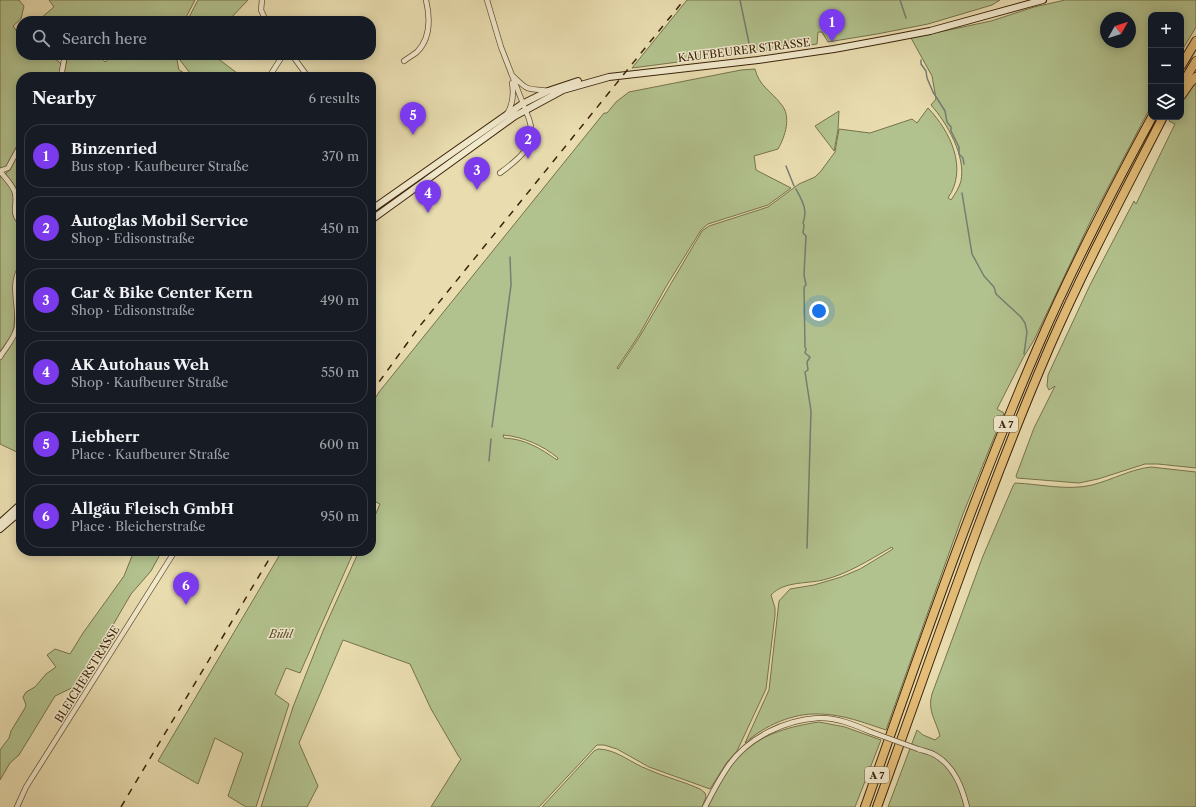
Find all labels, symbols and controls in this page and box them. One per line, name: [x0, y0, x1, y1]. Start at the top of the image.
pin: 1: [819, 9, 845, 42]
north arrow: [1100, 12, 1136, 48]
map controls: [1148, 12, 1184, 120]
button: +: [1148, 12, 1184, 48]
search box: [16, 16, 376, 60]
icon: search: [30, 27, 52, 49]
text: Search here: [62, 29, 147, 48]
street label: KAUFBEURER STRASSE: [677, 35, 812, 65]
button: −: [1148, 48, 1184, 84]
button: layers: [1148, 84, 1184, 120]
text: Nearby: [32, 88, 96, 108]
text: 6 results: [309, 90, 360, 106]
pin: 5: [400, 102, 426, 135]
pin: 2: [515, 126, 541, 159]
text: Binzenried: [71, 139, 157, 158]
text: 1: [43, 148, 49, 164]
text: 370 m: [322, 148, 359, 164]
pin: 3: [464, 157, 490, 190]
text: Bus stop · Kaufbeurer Straße: [71, 158, 249, 174]
pin: 4: [415, 180, 441, 213]
text: Autoglas Mobil Service: [71, 211, 248, 230]
text: 2: [42, 220, 50, 236]
text: 450 m: [321, 220, 359, 236]
text: Shop · Edisonstraße: [71, 230, 195, 246]
text: Car & Bike Center Kern: [71, 283, 253, 302]
text: 3: [42, 292, 50, 308]
text: 490 m: [320, 292, 359, 308]
your location: [809, 301, 829, 321]
text: Shop · Edisonstraße: [71, 302, 195, 318]
text: AK Autohaus Weh: [71, 355, 209, 374]
text: 4: [42, 364, 50, 380]
text: 550 m: [321, 364, 359, 380]
text: Shop · Kaufbeurer Straße: [71, 374, 228, 390]
road number: A 7: [994, 416, 1018, 432]
text: Liebherr: [71, 427, 139, 446]
text: 5: [42, 436, 50, 452]
text: 600 m: [319, 436, 359, 452]
text: Place · Kaufbeurer Straße: [71, 446, 230, 462]
text: Allgäu Fleisch GmbH: [71, 499, 234, 518]
text: 6: [42, 508, 50, 524]
text: 950 m: [321, 508, 359, 524]
text: Place · Bleicherstraße: [71, 518, 206, 534]
pin: 6: [173, 572, 199, 605]
street label: BLEICHERSTRASSE: [51, 623, 123, 725]
park label: Bühl: [268, 627, 294, 641]
road number: A 7: [865, 767, 889, 783]

